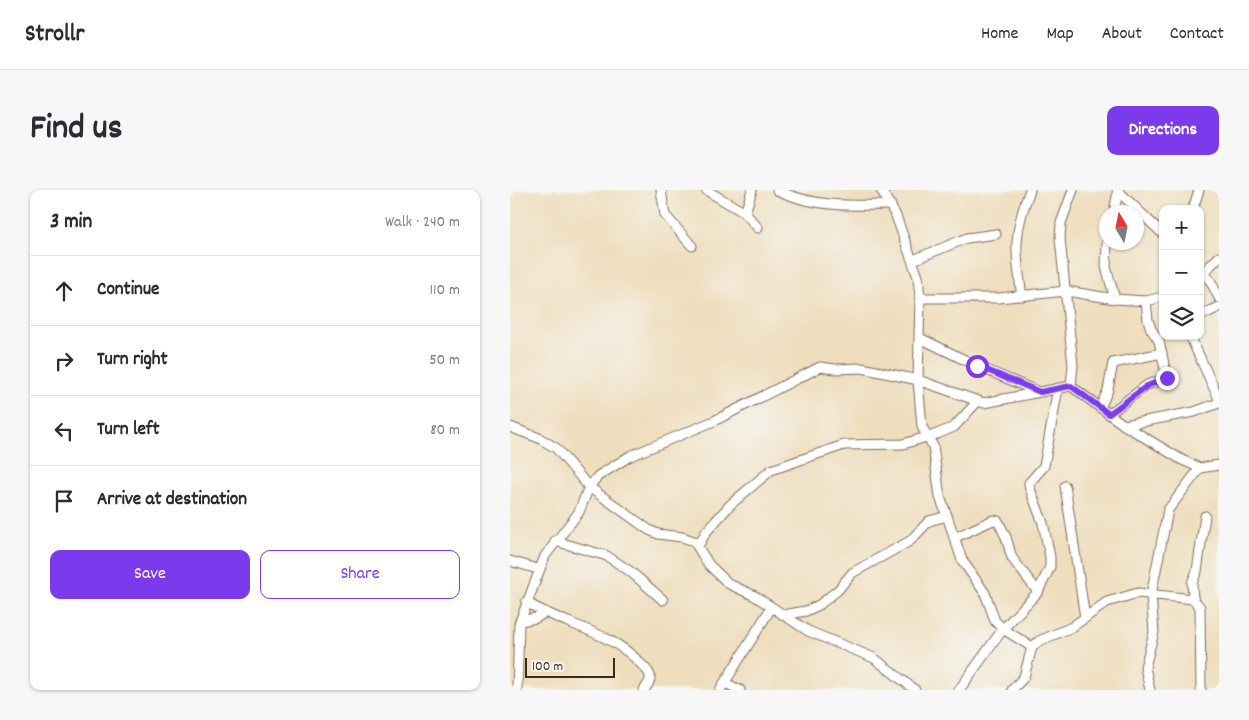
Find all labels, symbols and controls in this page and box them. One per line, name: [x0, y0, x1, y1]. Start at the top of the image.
text: Strollr: [25, 18, 84, 52]
text: Home: [981, 22, 1018, 47]
text: Map: [1046, 22, 1074, 47]
text: About: [1102, 22, 1142, 47]
text: Contact: [1170, 22, 1224, 47]
text: Find us: [30, 105, 122, 155]
button: Directions: [1107, 106, 1219, 155]
north arrow: [1099, 205, 1144, 250]
map controls: [1159, 205, 1204, 340]
button: +: [1159, 205, 1204, 250]
text: 3 min: [50, 208, 92, 238]
text: Walk · 240 m: [385, 211, 460, 234]
button: −: [1159, 250, 1204, 295]
icon: ahead: [50, 277, 78, 305]
text: Continue: [97, 277, 159, 304]
text: 110 m: [430, 279, 460, 302]
button: layers: [1159, 295, 1204, 340]
icon: right: [50, 347, 78, 375]
text: Turn right: [97, 347, 168, 374]
text: 50 m: [429, 349, 460, 372]
route start: [966, 355, 989, 378]
route end: [1156, 367, 1179, 390]
icon: left: [50, 417, 78, 445]
text: Turn left: [97, 417, 160, 444]
text: 80 m: [430, 419, 460, 442]
icon: arrive: [50, 487, 78, 515]
text: Arrive at destination: [97, 487, 247, 514]
button: Save: [50, 550, 250, 599]
button: Share: [260, 550, 460, 599]
scale bar: [525, 655, 615, 678]
text: 100 m: [532, 657, 563, 677]

